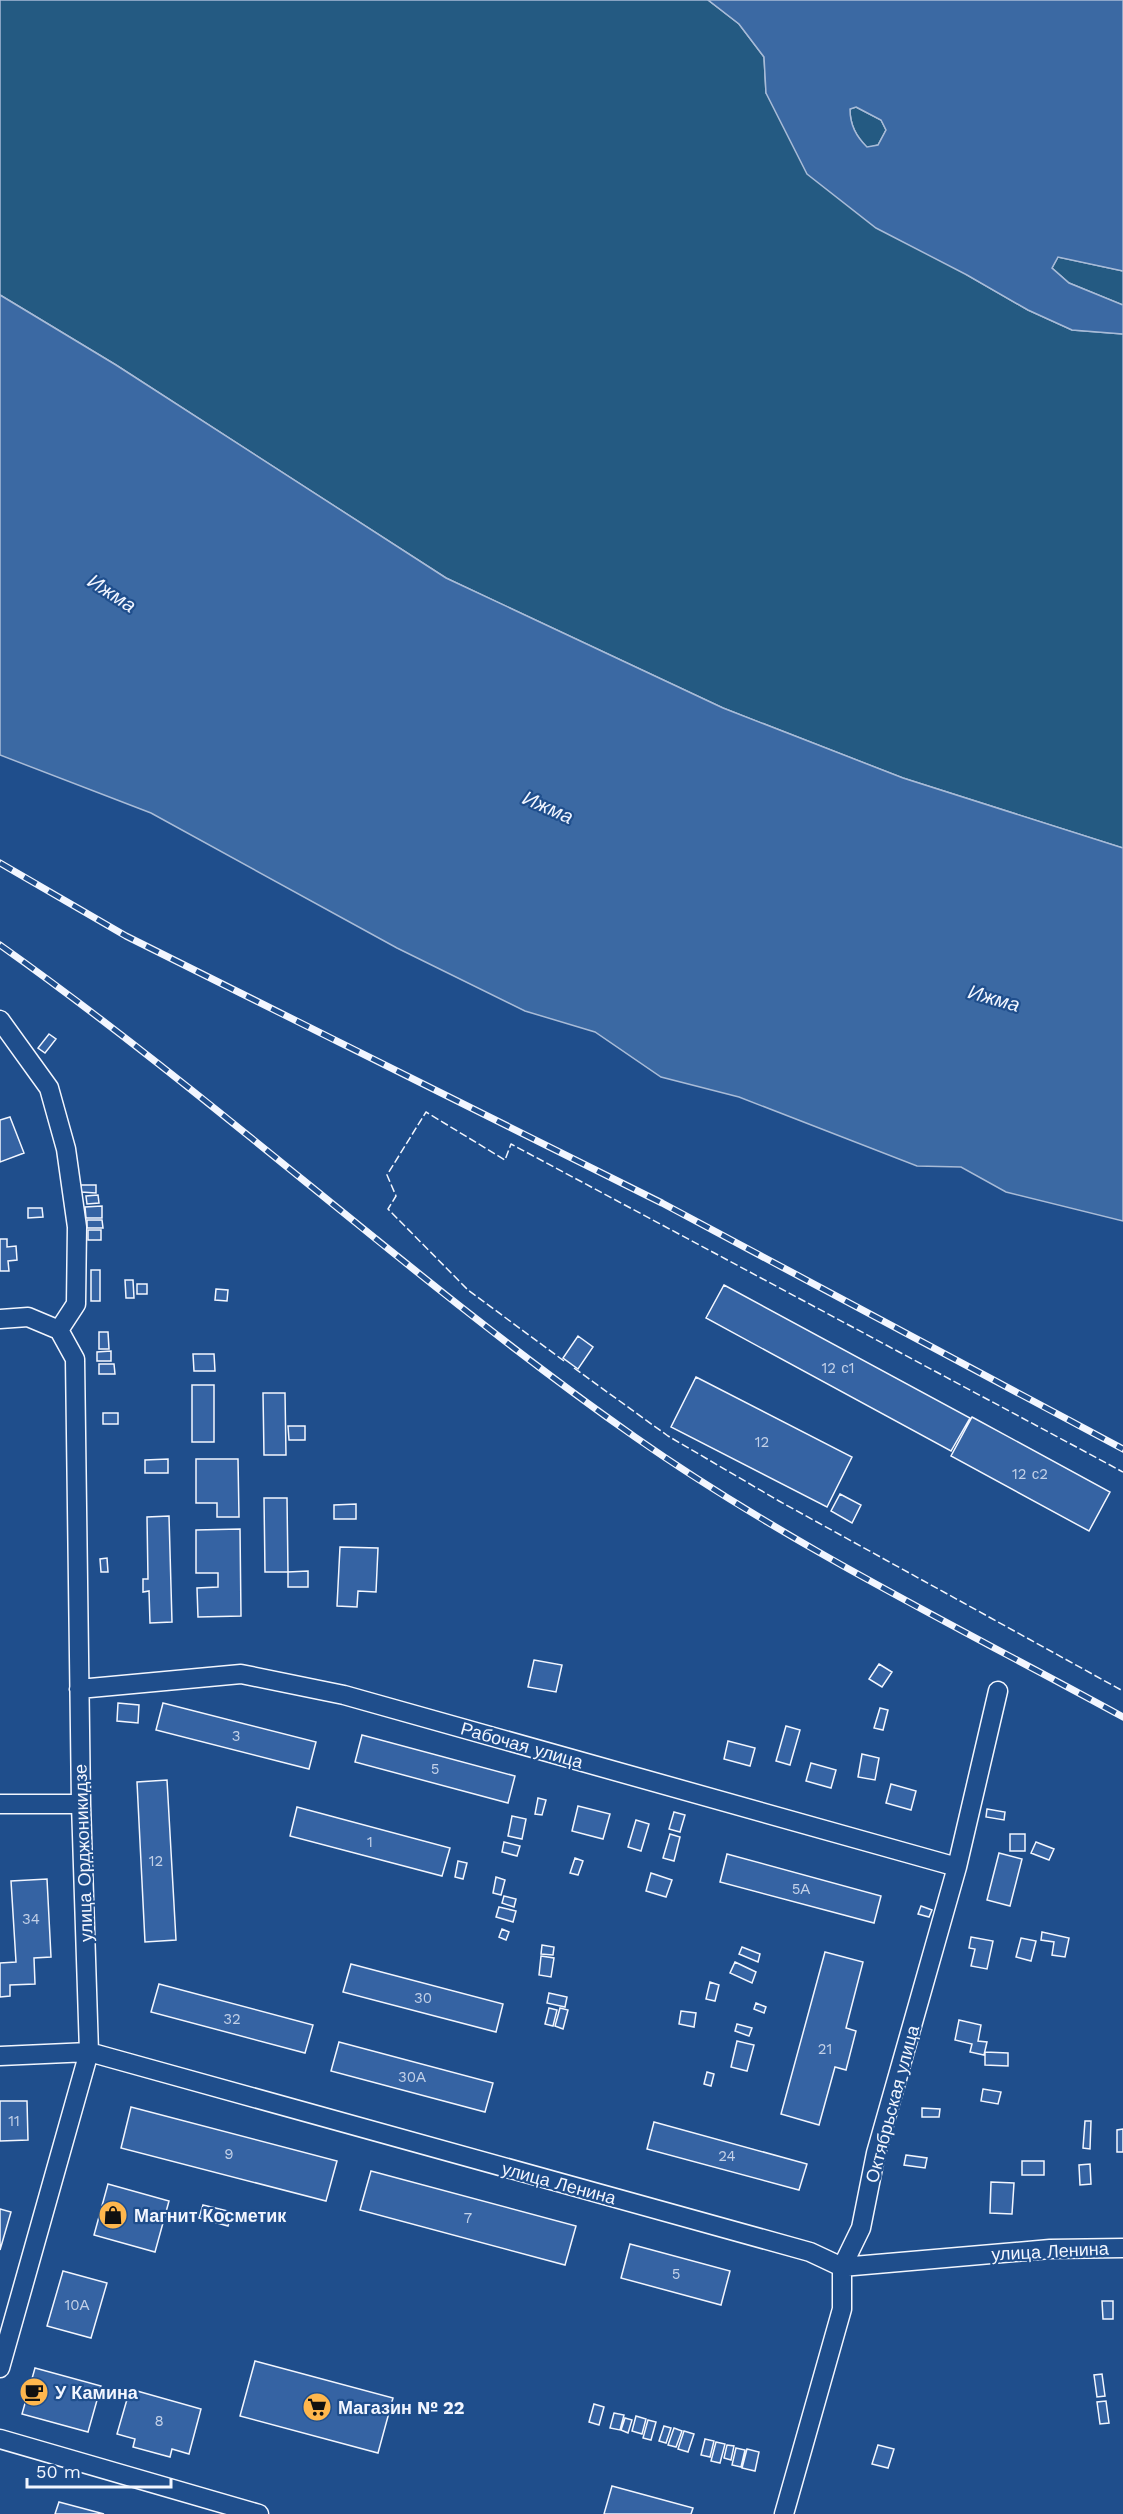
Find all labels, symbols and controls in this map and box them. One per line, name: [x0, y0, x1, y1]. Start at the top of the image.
water label: Ижма: [83, 569, 141, 617]
water label: Ижма: [519, 785, 577, 829]
water label: Ижма: [965, 979, 1023, 1017]
house number: 12 с1: [821, 1359, 855, 1377]
house number: 12: [755, 1433, 769, 1451]
house number: 12 с2: [1012, 1465, 1048, 1483]
street label: Рабочая улица: [458, 1718, 586, 1773]
house number: 3: [232, 1727, 240, 1745]
house number: 5: [431, 1760, 439, 1778]
street label: улица Орджоникидзе: [69, 1764, 97, 1942]
house number: 1: [367, 1833, 373, 1851]
house number: 12: [149, 1852, 163, 1870]
house number: 5А: [792, 1880, 810, 1898]
house number: 34: [22, 1910, 40, 1928]
house number: 30: [414, 1989, 432, 2007]
house number: 32: [223, 2010, 241, 2028]
street label: Октябрьская улица: [861, 2022, 923, 2185]
house number: 21: [818, 2040, 832, 2058]
house number: 30А: [398, 2068, 426, 2086]
house number: 11: [8, 2112, 20, 2130]
house number: 9: [224, 2145, 234, 2163]
house number: 24: [718, 2147, 736, 2165]
street label: улица Ленина: [500, 2158, 619, 2209]
shop icon: Магнит Косметик: [97, 2199, 129, 2231]
place label: Магнит Косметик: [134, 2205, 287, 2226]
house number: 7: [464, 2209, 472, 2227]
street label: улица Ленина: [991, 2237, 1110, 2265]
house number: 5: [672, 2265, 680, 2283]
house number: 10А: [64, 2296, 90, 2314]
cafe icon: У Камина: [18, 2376, 50, 2408]
place label: У Камина: [55, 2382, 139, 2403]
supermarket icon: Магазин № 22: [301, 2391, 333, 2423]
place label: Магазин № 22: [338, 2397, 465, 2418]
house number: 8: [154, 2412, 164, 2430]
scale bar: [27, 2451, 171, 2489]
text: 50 m: [36, 2461, 81, 2482]

